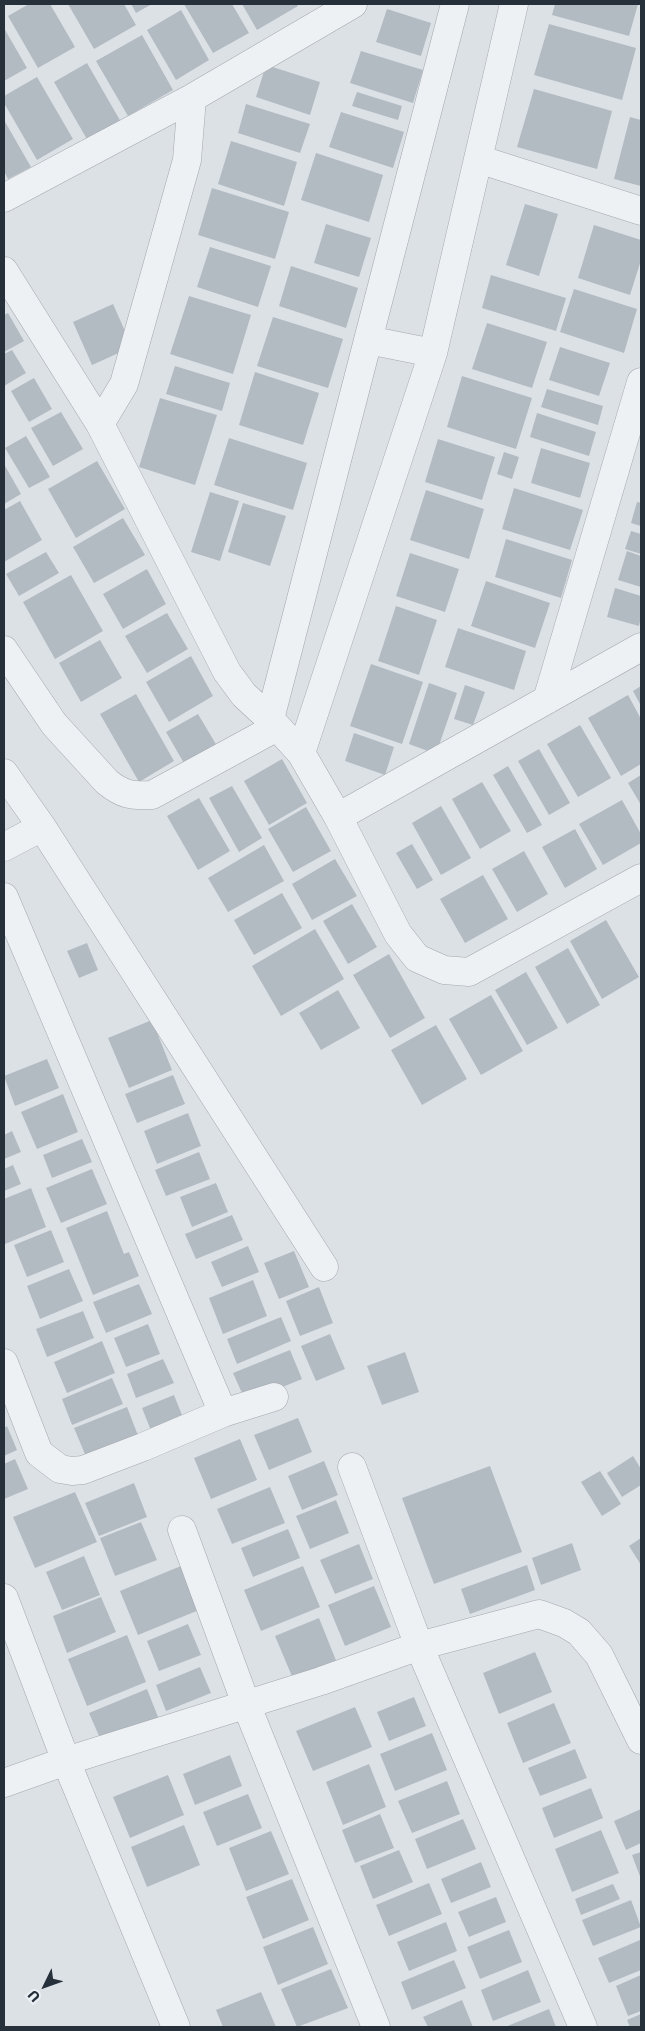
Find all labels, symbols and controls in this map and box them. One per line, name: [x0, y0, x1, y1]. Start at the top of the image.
north arrow: [20, 1961, 70, 2011]
text: U: [24, 1987, 43, 2006]

